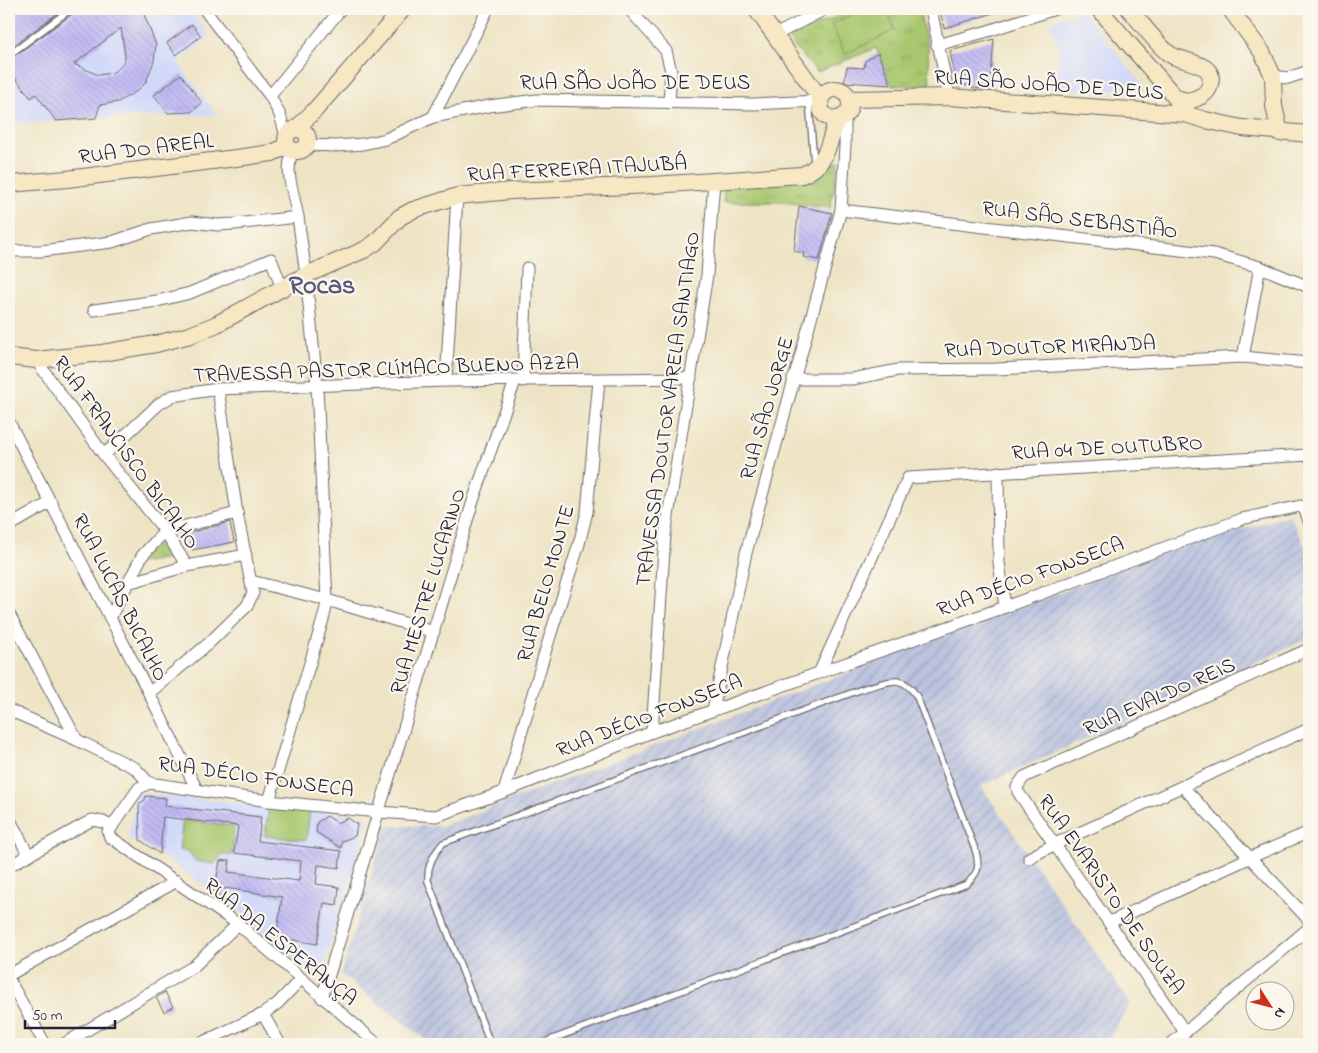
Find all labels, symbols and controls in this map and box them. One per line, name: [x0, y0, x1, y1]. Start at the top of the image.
street label: RUA SÃO JOÃO DE DEUS: [933, 63, 1165, 109]
street label: RUA SÃO JOÃO DE DEUS: [520, 69, 750, 99]
street label: RUA DO AREAL: [77, 127, 216, 173]
street label: RUA FERREIRA ITAJUBÁ: [466, 148, 688, 191]
street label: RUA SÃO SEBASTIÃO: [980, 194, 1179, 248]
street label: TRAVESSA DOUTOR VARELA SANTIAGO: [629, 230, 709, 589]
district label: Rocas: [289, 268, 355, 306]
street label: RUA DOUTOR MIRANDA: [944, 329, 1156, 367]
street label: RUA SÃO JORGE: [733, 333, 803, 484]
street label: TRAVESSA PASTOR CLÍMACO BUENO AZZA: [193, 348, 579, 392]
street label: RUA FRANCISCO BICALHO: [45, 350, 206, 556]
street label: RUA 04 DE OUTUBRO: [1011, 429, 1204, 469]
street label: RUA MESTRE LUCARINO: [383, 485, 474, 698]
street label: RUA BELO MONTE: [510, 501, 584, 666]
street label: RUA LUCAS BICALHO: [64, 509, 174, 687]
street label: RUA DÉCIO FONSECA: [933, 530, 1129, 626]
street label: RUA EVALDO REIS: [1079, 651, 1241, 745]
street label: RUA DÉCIO FONSECA: [552, 668, 747, 766]
street label: RUA DÉCIO FONSECA: [156, 749, 355, 807]
street label: RUA EVARISTO DE SOUZA: [1030, 789, 1191, 1001]
street label: RUA DA ESPERANÇA: [197, 871, 363, 1014]
north arrow: [1246, 980, 1296, 1030]
scale bar: [25, 998, 115, 1030]
text: N: [1268, 1003, 1291, 1023]
text: 50 m: [32, 1005, 63, 1027]

